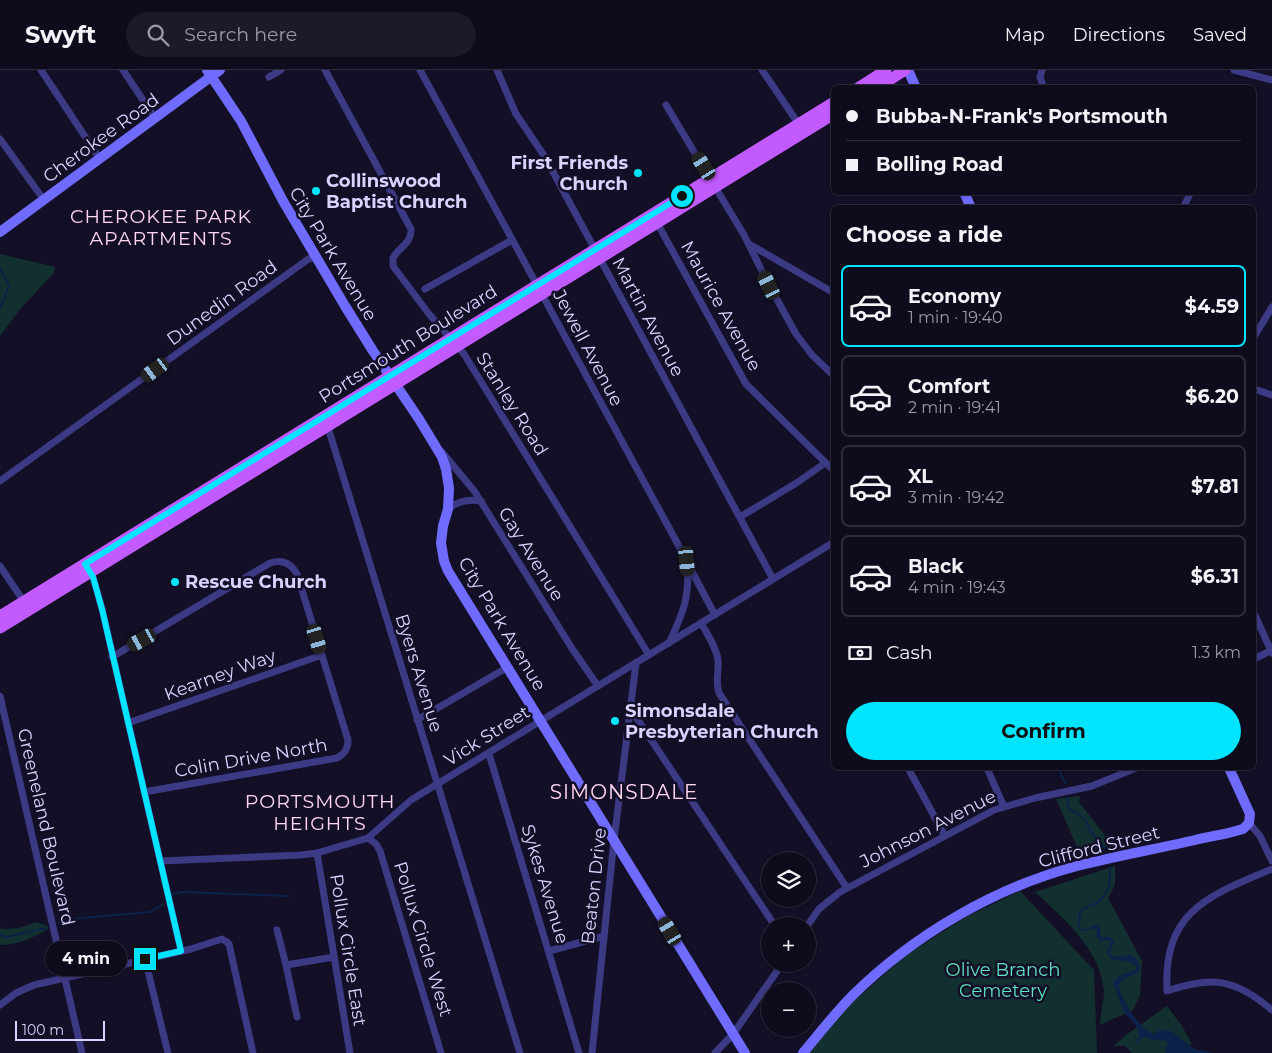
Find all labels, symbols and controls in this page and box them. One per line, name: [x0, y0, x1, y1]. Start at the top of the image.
search box: [126, 12, 476, 57]
text: Swyft: [25, 20, 96, 49]
icon: search: [144, 21, 172, 49]
text: Search here: [184, 23, 297, 46]
text: Map: [1005, 24, 1045, 46]
text: Directions: [1073, 24, 1165, 46]
text: Saved: [1193, 24, 1247, 46]
street label: Cherokee Road: [39, 89, 163, 187]
text: Bubba-N-Frank's Portsmouth: [876, 105, 1168, 128]
car: [689, 149, 718, 183]
place label: First Friends Church: [511, 152, 628, 195]
text: Bolling Road: [876, 153, 1003, 176]
marker: First Friends Church: [632, 167, 644, 179]
place label: Collinswood Baptist Church: [326, 170, 467, 213]
street label: City Park Avenue: [284, 183, 382, 325]
marker: Collinswood Baptist Church: [310, 185, 322, 197]
route start: [671, 185, 693, 207]
district label: CHEROKEE PARK APARTMENTS: [70, 205, 252, 250]
text: Choose a ride: [846, 221, 1003, 248]
street label: Maurice Avenue: [676, 237, 766, 375]
street label: Martin Avenue: [607, 253, 689, 381]
street label: Dunedin Road: [163, 256, 281, 350]
car: [755, 268, 782, 302]
street label: Portsmouth Boulevard: [315, 280, 501, 408]
icon: car: [848, 284, 893, 329]
street label: Jewell Avenue: [548, 285, 628, 410]
text: Economy: [908, 285, 1001, 308]
text: $4.59: [1185, 295, 1239, 318]
text: 1 min · 19:40: [908, 308, 1003, 327]
street label: Stanley Road: [471, 348, 553, 460]
car: [138, 355, 171, 385]
icon: car: [848, 374, 893, 419]
text: Comfort: [908, 375, 990, 398]
text: $6.20: [1185, 385, 1239, 408]
text: 2 min · 19:41: [908, 398, 1001, 417]
icon: car: [848, 464, 893, 509]
text: XL: [908, 465, 933, 488]
text: $7.81: [1191, 475, 1239, 498]
text: 3 min · 19:42: [908, 488, 1004, 507]
street label: Gay Avenue: [493, 503, 569, 605]
car: [678, 545, 695, 577]
street label: City Park Avenue: [453, 553, 551, 695]
icon: car: [848, 554, 893, 599]
text: Black: [908, 555, 964, 578]
text: $6.31: [1191, 565, 1239, 588]
place label: Rescue Church: [185, 571, 327, 593]
marker: Rescue Church: [169, 576, 181, 588]
text: 4 min · 19:43: [908, 578, 1006, 597]
street label: Byers Avenue: [391, 611, 447, 735]
car: [305, 622, 328, 656]
car: [125, 626, 158, 654]
icon: cash: [846, 639, 874, 667]
text: Cash: [886, 641, 933, 664]
text: 1.3 km: [1192, 643, 1241, 662]
street label: Kearney Way: [161, 645, 279, 705]
place label: Simonsdale Presbyterian Church: [625, 700, 819, 743]
street label: Vick Street: [440, 701, 534, 771]
button: Confirm: [846, 702, 1241, 760]
marker: Simonsdale Presbyterian Church: [609, 715, 621, 727]
street label: Greeneland Boulevard: [13, 726, 79, 928]
street label: Colin Drive North: [173, 734, 329, 782]
district label: SIMONSDALE: [550, 780, 698, 804]
street label: Johnson Avenue: [855, 785, 1000, 873]
district label: PORTSMOUTH HEIGHTS: [245, 790, 395, 835]
street label: Clifford Street: [1036, 821, 1162, 873]
street label: Sykes Avenue: [516, 822, 574, 946]
street label: Beaton Drive: [577, 827, 611, 945]
map controls: [761, 852, 816, 1037]
button: layers: [761, 852, 816, 907]
street label: Pollux Circle West: [389, 859, 457, 1019]
street label: Pollux Circle East: [325, 872, 371, 1028]
car: [655, 914, 684, 948]
button: +: [761, 917, 816, 972]
callout: 4 min: [45, 942, 128, 976]
route end: [134, 948, 156, 970]
text: 4 min: [62, 949, 110, 968]
park label: Olive Branch Cemetery: [946, 959, 1060, 1002]
button: −: [761, 982, 816, 1037]
scale bar: [15, 1018, 105, 1041]
text: 100 m: [22, 1021, 64, 1039]

